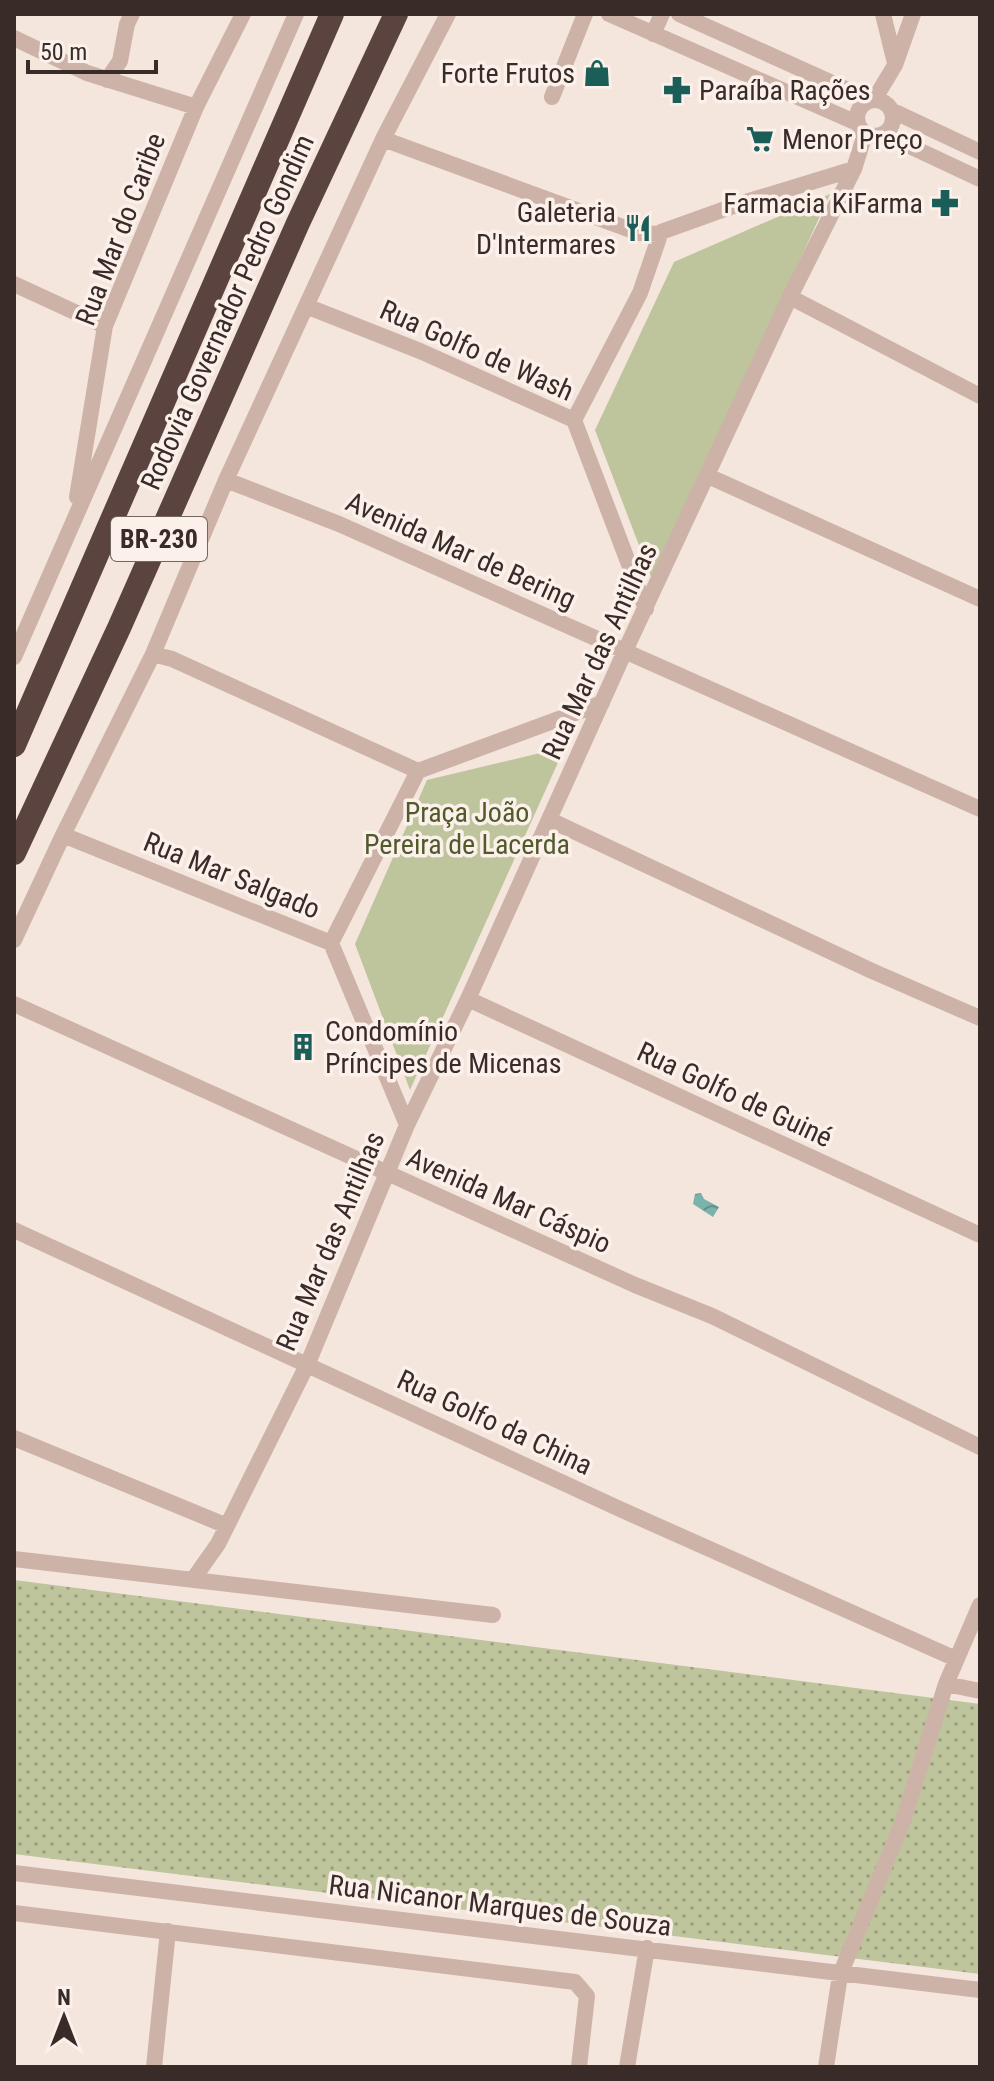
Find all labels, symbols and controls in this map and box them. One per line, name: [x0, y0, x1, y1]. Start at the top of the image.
scale bar: [28, 24, 156, 74]
text: 50 m: [40, 38, 87, 66]
place label: Forte Frutos: [441, 57, 575, 90]
shop icon: Forte Frutos: [582, 58, 612, 88]
place label: Paraíba Rações: [699, 74, 871, 107]
pharmacy icon: Paraíba Rações: [662, 75, 692, 105]
place label: Menor Preço: [782, 123, 923, 156]
supermarket icon: Menor Preço: [745, 124, 775, 154]
street label: Rua Mar do Caribe: [69, 128, 172, 330]
street label: Rodovia Governador Pedro Gondim: [134, 130, 321, 495]
place label: Farmacia KiFarma: [723, 187, 923, 220]
pharmacy icon: Farmacia KiFarma: [930, 188, 960, 218]
place label: Galeteria D'Intermares: [476, 196, 616, 261]
restaurant icon: Galeteria D'Intermares: [623, 213, 653, 243]
street label: Rua Golfo de Wash: [375, 293, 579, 408]
street label: Avenida Mar de Bering: [341, 485, 581, 616]
road number: BR-230: [111, 517, 207, 561]
street label: Rua Mar das Antilhas: [535, 538, 664, 765]
park label: Praça João Pereira de Lacerda: [364, 796, 570, 861]
street label: Rua Mar Salgado: [139, 825, 325, 926]
place label: Condomínio Príncipes de Micenas: [325, 1015, 562, 1080]
building icon: Condomínio Príncipes de Micenas: [288, 1032, 318, 1062]
street label: Rua Golfo de Guiné: [632, 1035, 837, 1154]
street label: Rua Mar das Antilhas: [269, 1127, 392, 1356]
street label: Avenida Mar Cáspio: [402, 1141, 616, 1260]
street label: Rua Golfo da China: [392, 1363, 597, 1482]
street label: Rua Nicanor Marques de Souza: [327, 1868, 673, 1943]
north arrow: [24, 1977, 104, 2057]
text: N: [57, 1985, 71, 2010]

